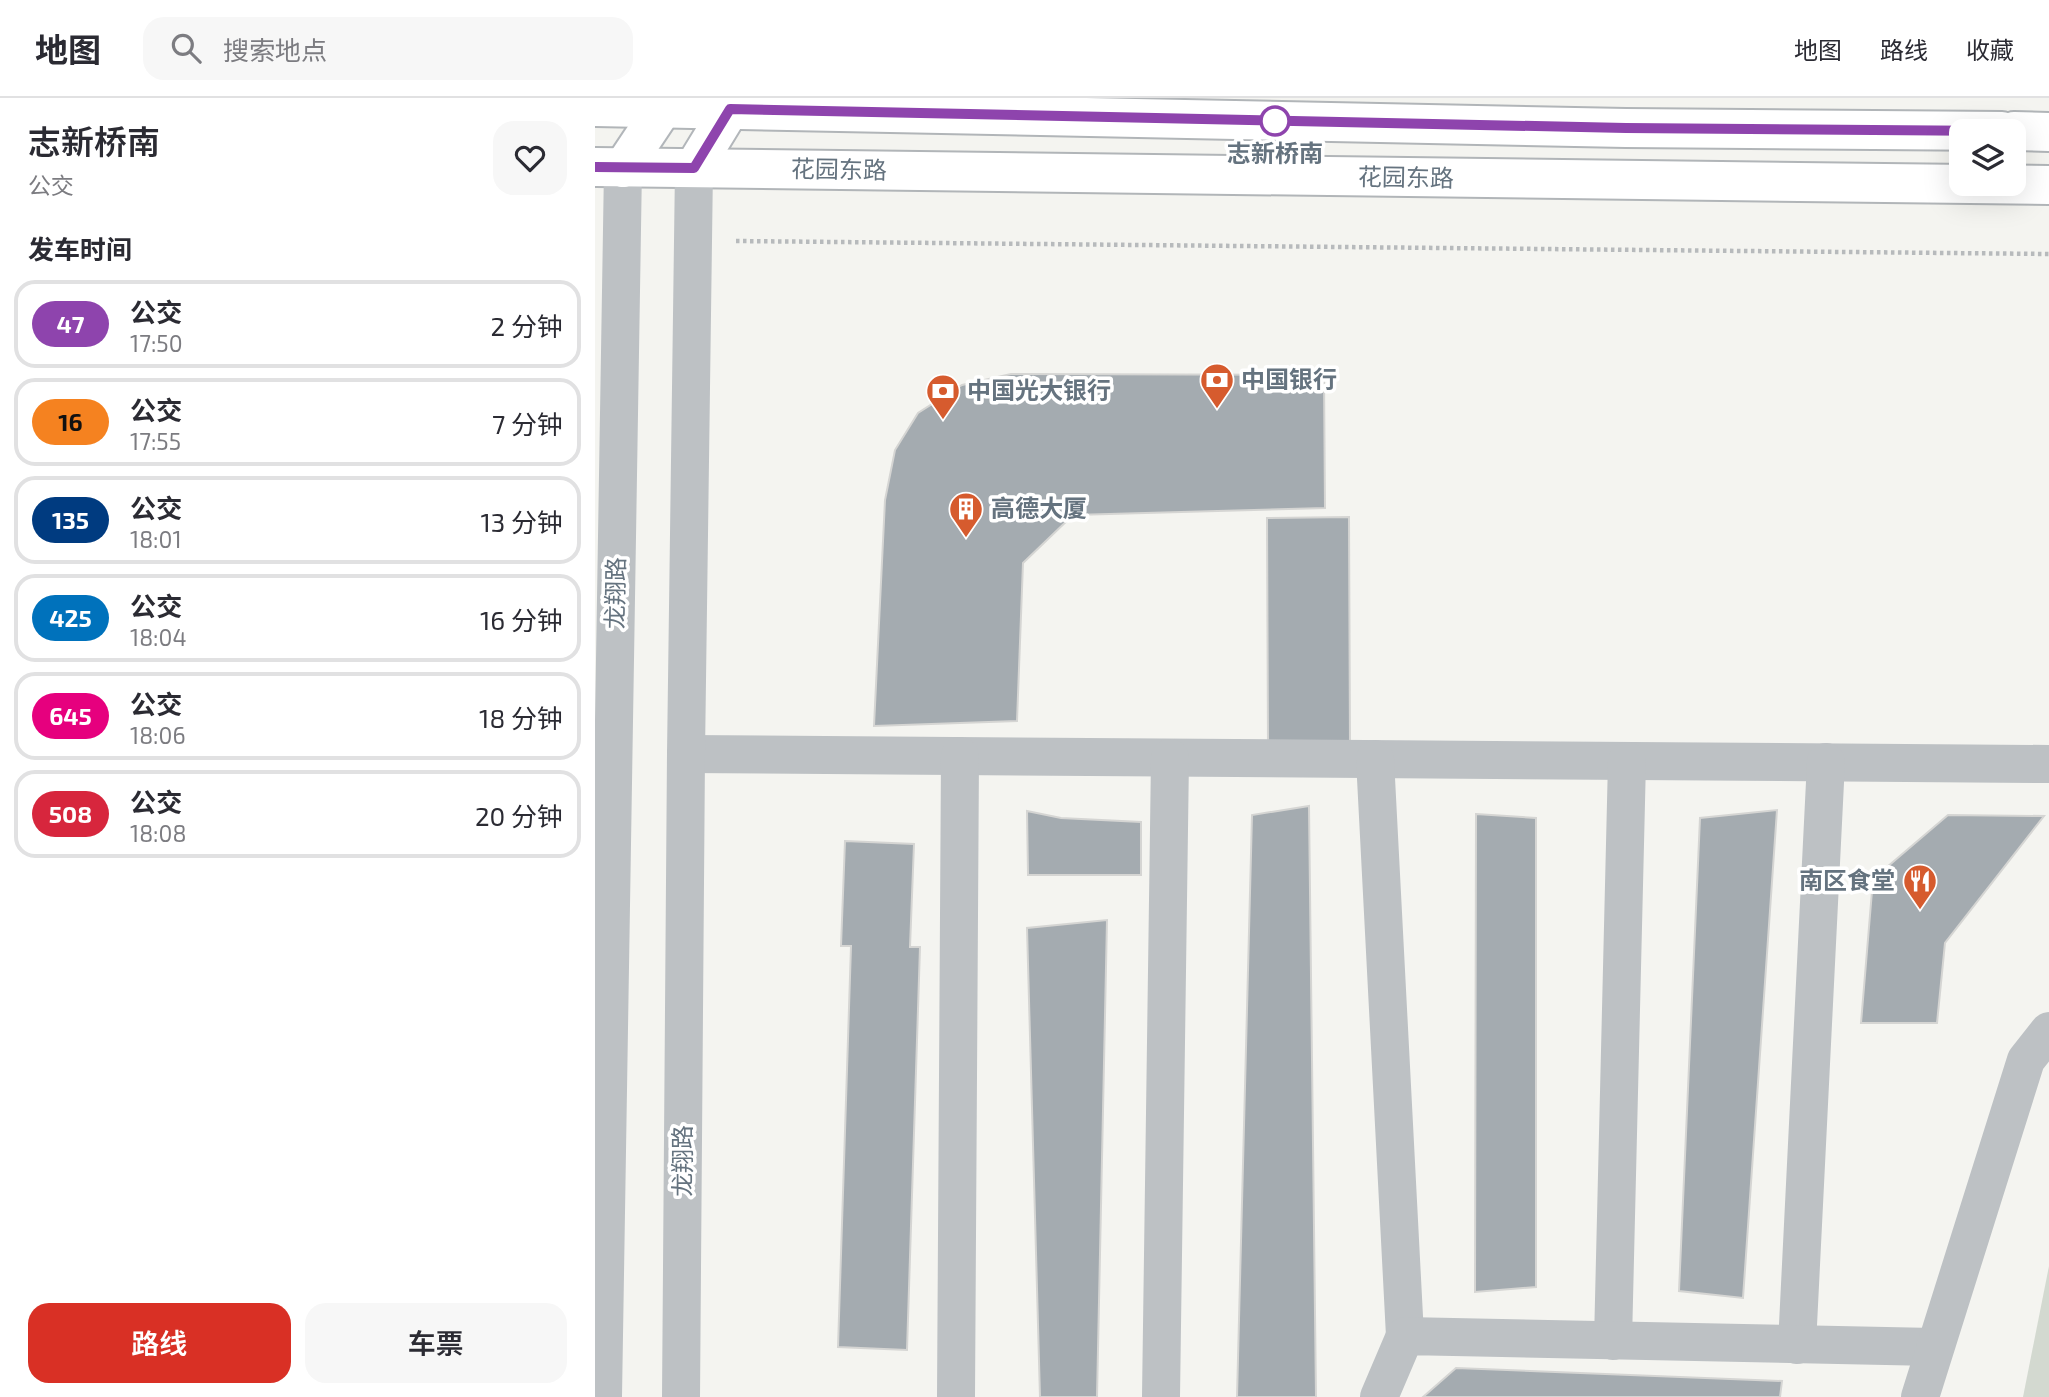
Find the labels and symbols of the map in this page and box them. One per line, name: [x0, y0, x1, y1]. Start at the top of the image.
marker: 志新桥南: [1260, 106, 1290, 136]
place label: 志新桥南: [1227, 138, 1323, 167]
street label: 花园东路: [791, 153, 887, 184]
street label: 花园东路: [1358, 161, 1454, 192]
bank icon: 中国银行: [1198, 361, 1236, 410]
place label: 中国银行: [1241, 364, 1337, 393]
bank icon: 中国光大银行: [924, 372, 962, 421]
place label: 中国光大银行: [967, 375, 1111, 404]
building icon: 高德大厦: [947, 490, 985, 539]
place label: 高德大厦: [991, 493, 1087, 522]
street label: 龙翔路: [599, 557, 630, 629]
restaurant icon: 南区食堂: [1901, 862, 1939, 911]
place label: 南区食堂: [1799, 865, 1895, 894]
street label: 龙翔路: [667, 1125, 696, 1197]

